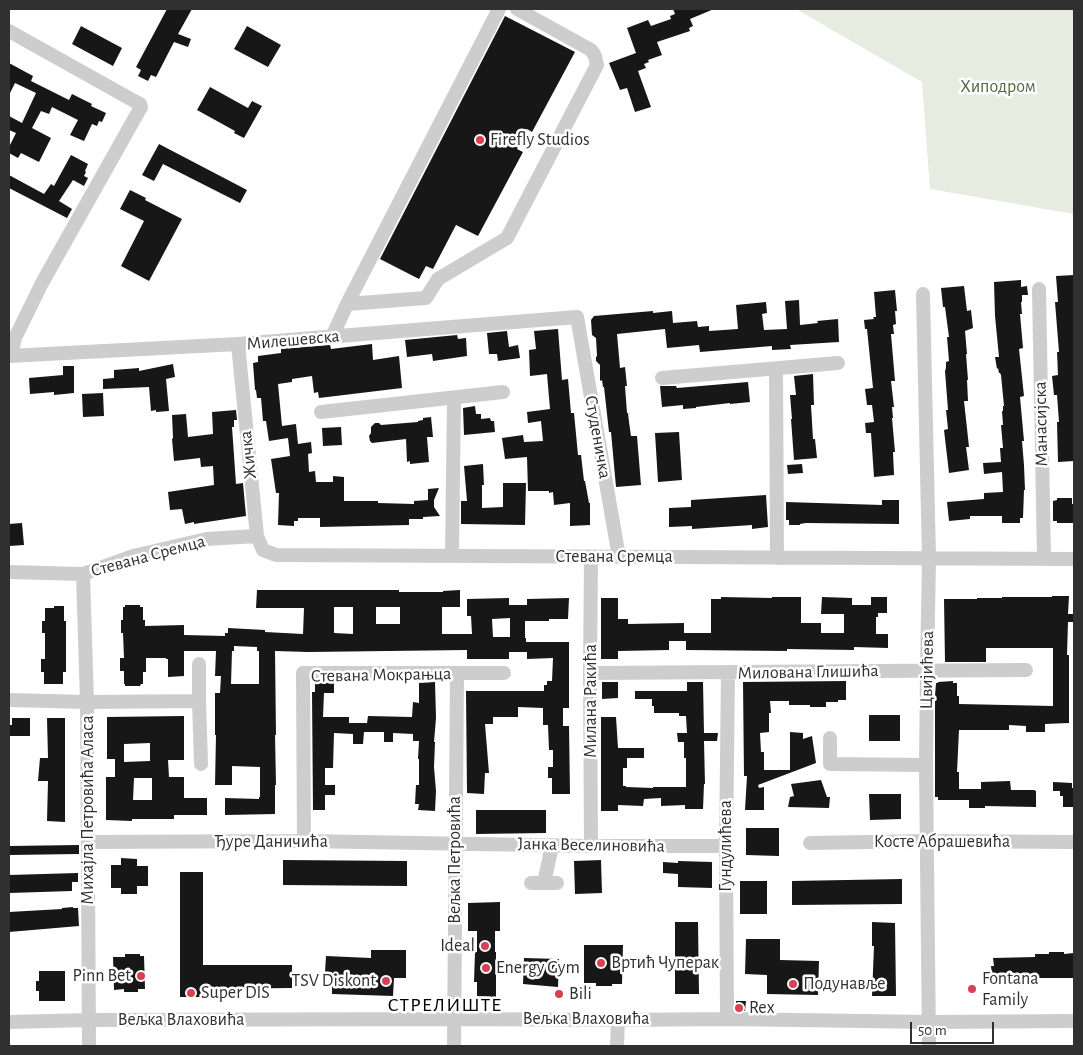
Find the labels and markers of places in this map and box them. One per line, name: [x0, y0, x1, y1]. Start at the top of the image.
place label: Firefly Studios: [490, 129, 590, 151]
marker: Firefly Studios: [474, 134, 486, 146]
place label: Ideal: [440, 935, 475, 957]
marker: Ideal: [479, 940, 491, 952]
place label: Вртић Чуперак: [611, 952, 719, 974]
place label: Energy Gym: [496, 957, 580, 979]
marker: Вртић Чуперак: [595, 957, 607, 969]
marker: Energy Gym: [480, 962, 492, 974]
place label: Pinn Bet: [72, 965, 131, 987]
place label: Fontana Family: [982, 968, 1039, 1011]
marker: Pinn Bet: [135, 970, 147, 982]
place label: TSV Diskont: [292, 970, 376, 992]
place label: Подунавље: [803, 973, 886, 995]
marker: TSV Diskont: [380, 975, 392, 987]
marker: Подунавље: [787, 978, 799, 990]
place label: Super DIS: [201, 982, 270, 1004]
place label: Bili: [569, 983, 592, 1005]
marker: Fontana Family: [966, 983, 978, 995]
marker: Super DIS: [185, 987, 197, 999]
marker: Bili: [553, 988, 565, 1000]
place label: Rex: [749, 997, 774, 1019]
marker: Rex: [733, 1002, 745, 1014]

